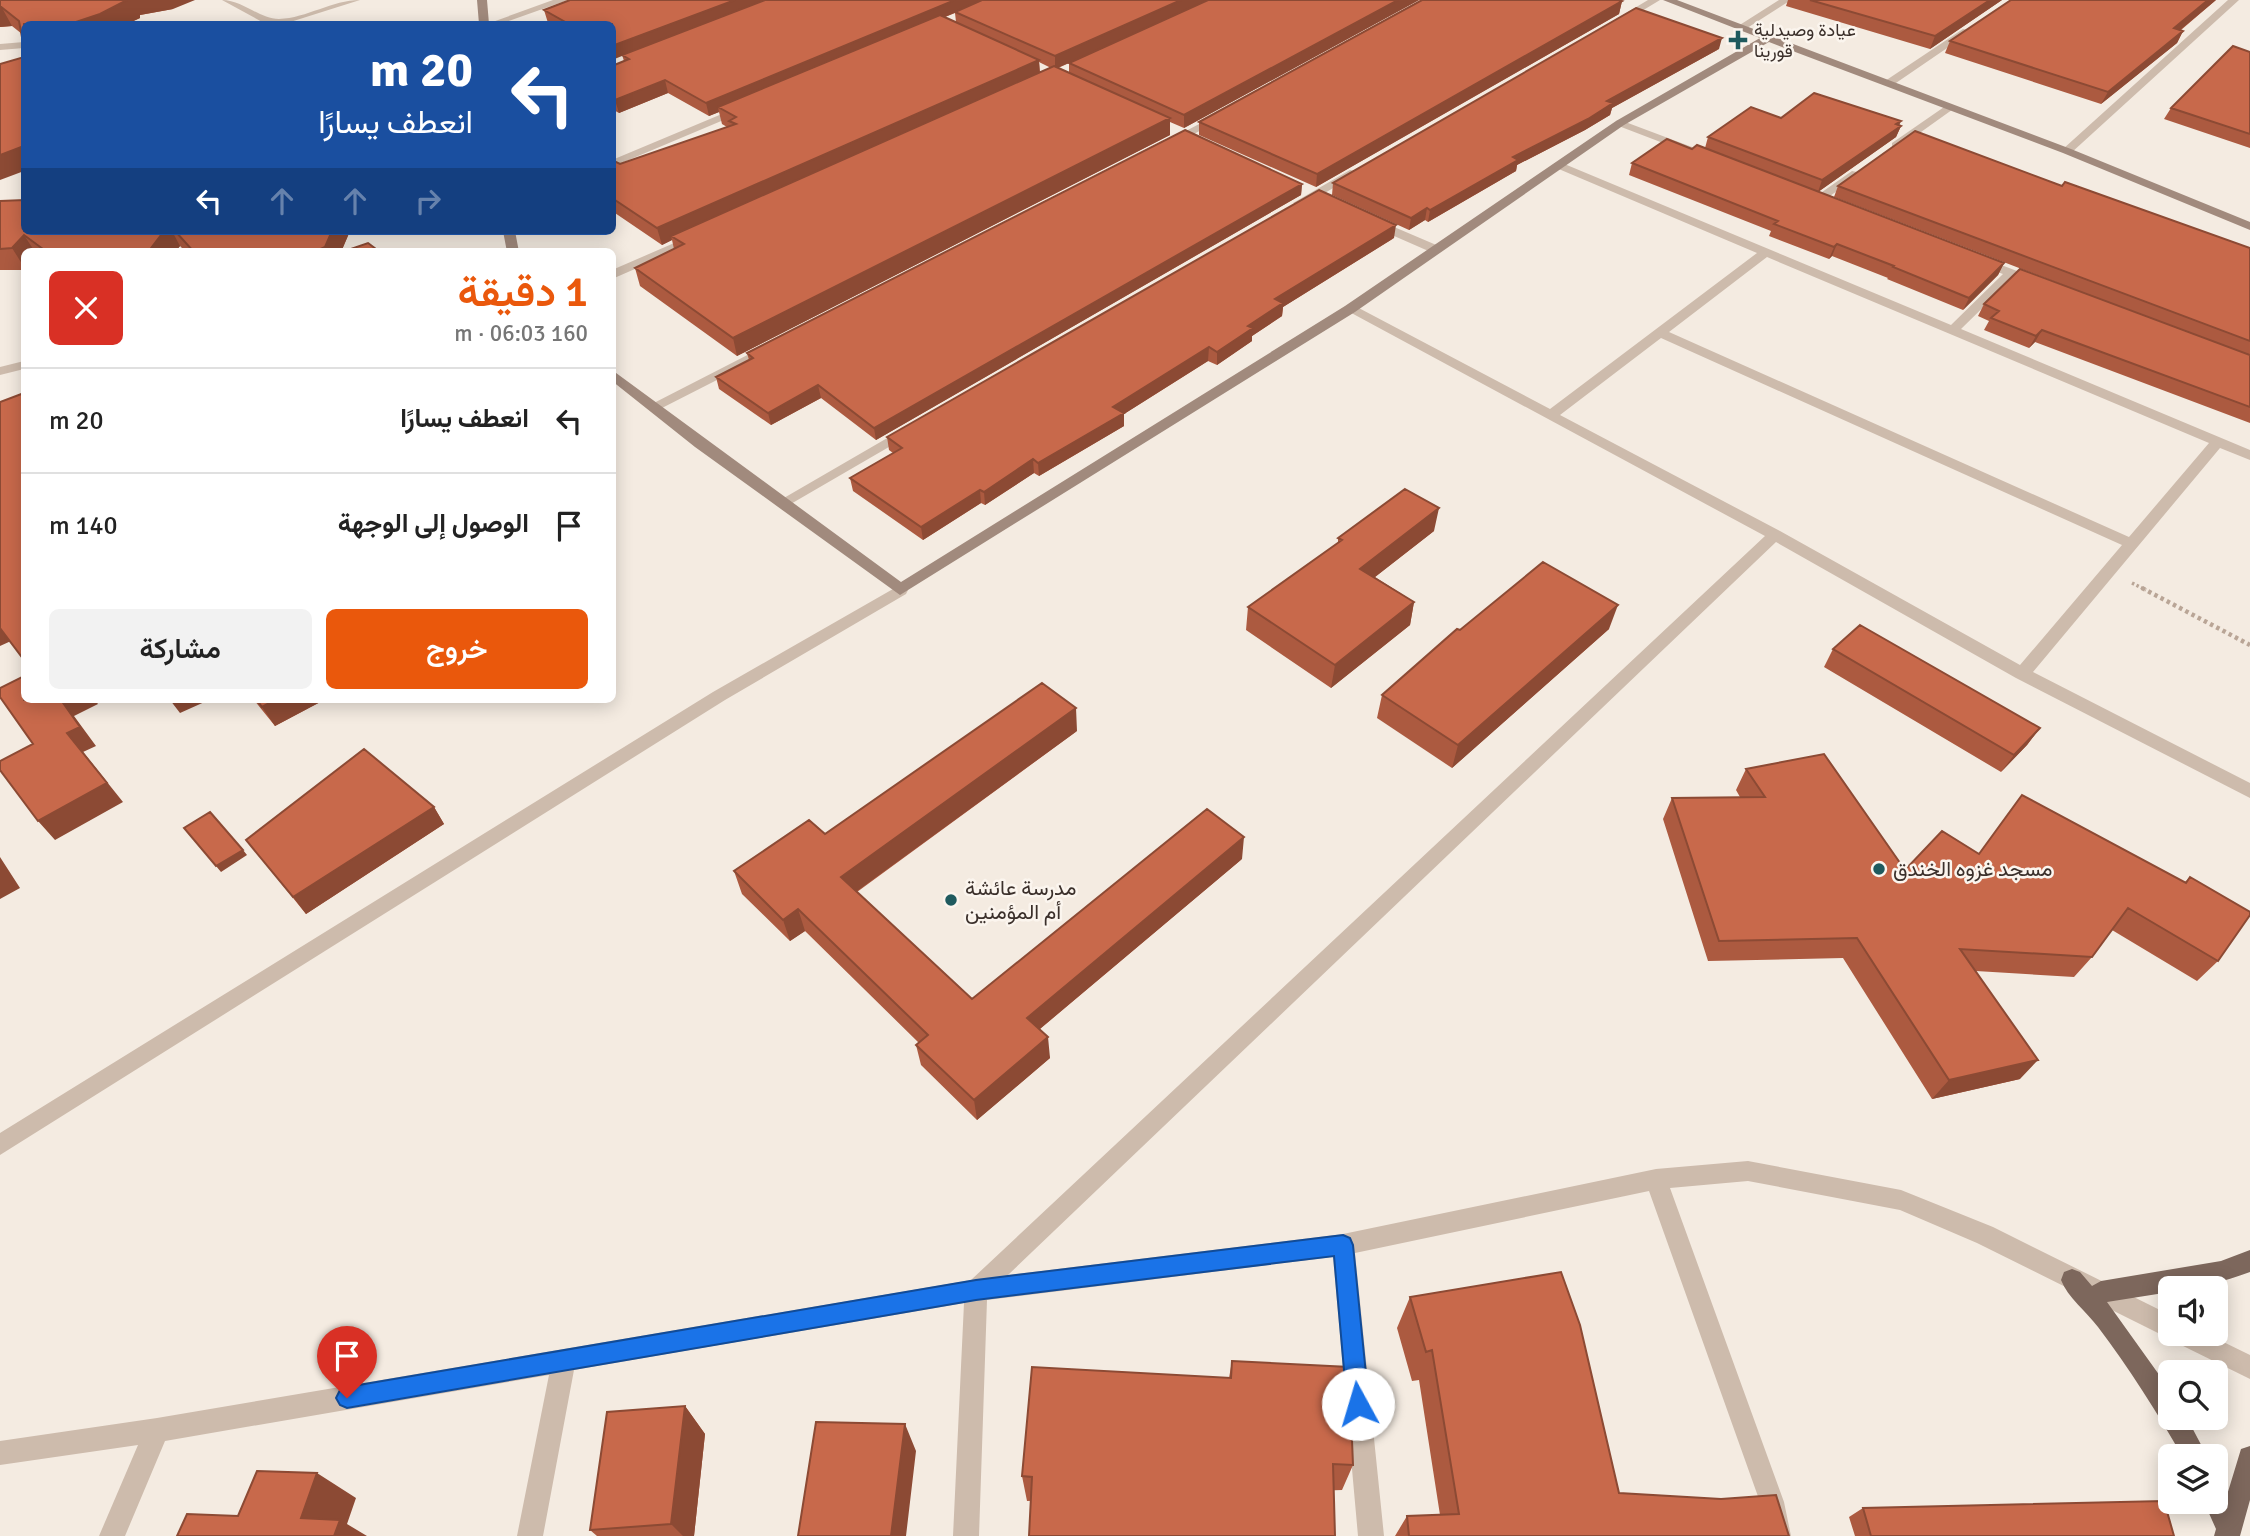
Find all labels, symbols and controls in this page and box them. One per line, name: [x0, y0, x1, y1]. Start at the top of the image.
place label: عيادة وصيدلية قورينا: [1754, 19, 1856, 62]
marker: عيادة وصيدلية قورينا: [1728, 30, 1748, 50]
text: 20 m: [370, 40, 473, 100]
icon: left: [497, 49, 588, 140]
text: انعطف يسارًا: [318, 103, 473, 142]
icon: left: [190, 182, 228, 220]
icon: ahead: [263, 182, 301, 220]
icon: ahead: [336, 182, 374, 220]
icon: right: [409, 182, 447, 220]
text: 1 دقيقة: [457, 267, 588, 318]
button: close: [49, 271, 123, 345]
text: 160 m · 06:03: [454, 319, 588, 348]
icon: left: [550, 402, 588, 440]
text: انعطف يسارًا: [400, 403, 529, 435]
text: 20 m: [49, 405, 104, 437]
icon: arrive: [550, 507, 588, 545]
text: الوصول إلى الوجهة: [338, 508, 529, 540]
text: 140 m: [49, 510, 118, 542]
button: مشاركة: [49, 609, 312, 689]
button: خروج: [326, 609, 588, 689]
place label: مسجد غزوه الخندق: [1893, 856, 2053, 882]
marker: مسجد غزوه الخندق: [1871, 861, 1887, 877]
place label: مدرسة عائشة أم المؤمنين: [965, 875, 1077, 926]
marker: مدرسة عائشة أم المؤمنين: [943, 892, 959, 908]
map controls: [2158, 1276, 2228, 1514]
button: sound: [2158, 1276, 2228, 1346]
pin: [317, 1326, 377, 1398]
icon: arrive: [328, 1337, 366, 1375]
button: search: [2158, 1360, 2228, 1430]
position arrow: [1321, 1367, 1395, 1441]
button: layers: [2158, 1444, 2228, 1514]

